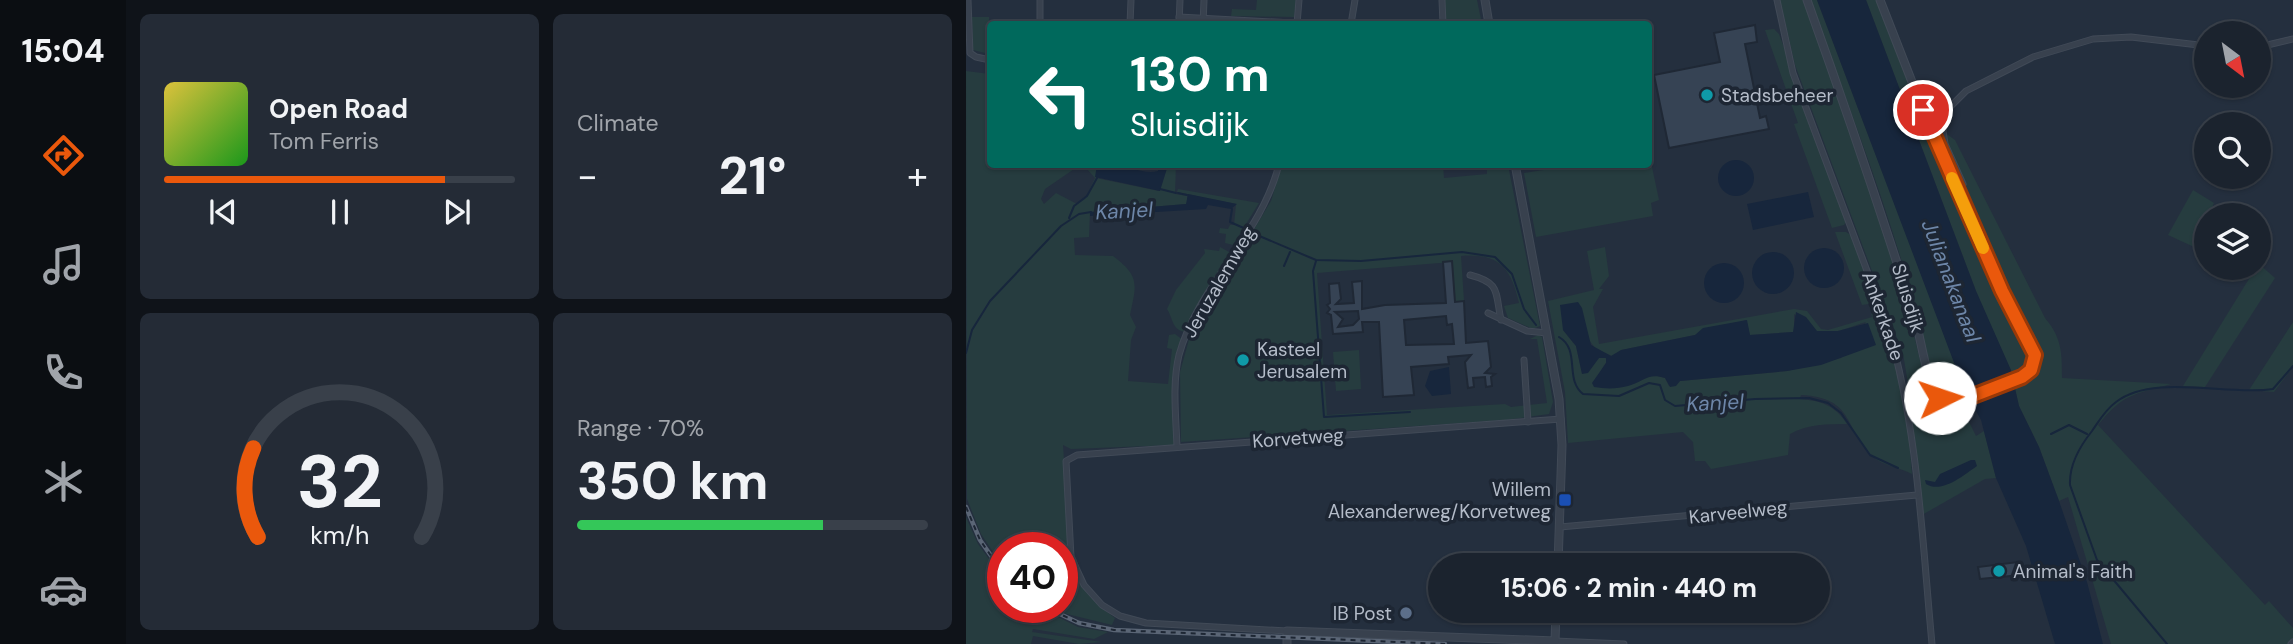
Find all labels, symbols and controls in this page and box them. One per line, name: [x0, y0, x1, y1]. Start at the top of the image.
north arrow: [2194, 21, 2272, 98]
map controls: [2194, 21, 2271, 280]
text: 15:04: [21, 30, 105, 72]
text: 130 m: [1130, 42, 1270, 106]
icon: left: [1015, 49, 1106, 140]
pin: [1893, 80, 1953, 140]
place label: Stadsbeheer: [1721, 83, 1833, 108]
marker: Stadsbeheer: [1699, 87, 1715, 103]
icon: arrive: [1904, 91, 1942, 129]
text: Open Road: [269, 92, 408, 126]
text: Sluisdijk: [1130, 104, 1249, 146]
text: Climate: [577, 108, 659, 138]
button: search: [2194, 112, 2271, 189]
text: Tom Ferris: [269, 126, 379, 156]
icon: directions: [39, 131, 88, 180]
text: 21°: [719, 142, 786, 210]
text: −: [577, 151, 598, 201]
text: +: [907, 151, 928, 201]
icon: previous: [204, 193, 242, 231]
icon: pause: [321, 193, 359, 231]
icon: next: [438, 193, 476, 231]
water label: Kanjel: [1095, 195, 1154, 226]
button: layers: [2194, 203, 2271, 280]
water label: Julianakanaal: [1915, 216, 1987, 347]
street label: Jeruzalemweg: [1177, 221, 1261, 342]
icon: music: [39, 240, 88, 289]
street label: Sluisdijk: [1886, 260, 1930, 336]
street label: Ankerkade: [1856, 268, 1910, 364]
place label: Kasteel Jerusalem: [1257, 337, 1347, 384]
icon: phone: [39, 348, 88, 397]
marker: Kasteel Jerusalem: [1235, 352, 1251, 368]
position arrow: [1903, 361, 1977, 435]
water label: Kanjel: [1686, 387, 1745, 418]
text: Range · 70%: [577, 413, 704, 443]
street label: Korvetweg: [1251, 422, 1345, 454]
text: 32: [297, 436, 382, 531]
text: 350 km: [577, 447, 769, 515]
icon: climate: [39, 457, 88, 506]
place label: Willem Alexanderweg/Korvetweg: [1328, 477, 1551, 524]
marker: Willem Alexanderweg/Korvetweg: [1557, 492, 1573, 508]
street label: Karveelweg: [1688, 494, 1789, 530]
text: km/h: [310, 519, 369, 552]
speed limit sign: 40: [987, 532, 1078, 623]
place label: Animal's Faith: [2013, 559, 2133, 584]
marker: Animal's Faith: [1991, 563, 2007, 579]
icon: car: [39, 565, 88, 614]
text: 15:06 · 2 min · 440 m: [1501, 571, 1757, 605]
place label: IB Post: [1333, 601, 1392, 626]
marker: IB Post: [1398, 605, 1414, 621]

